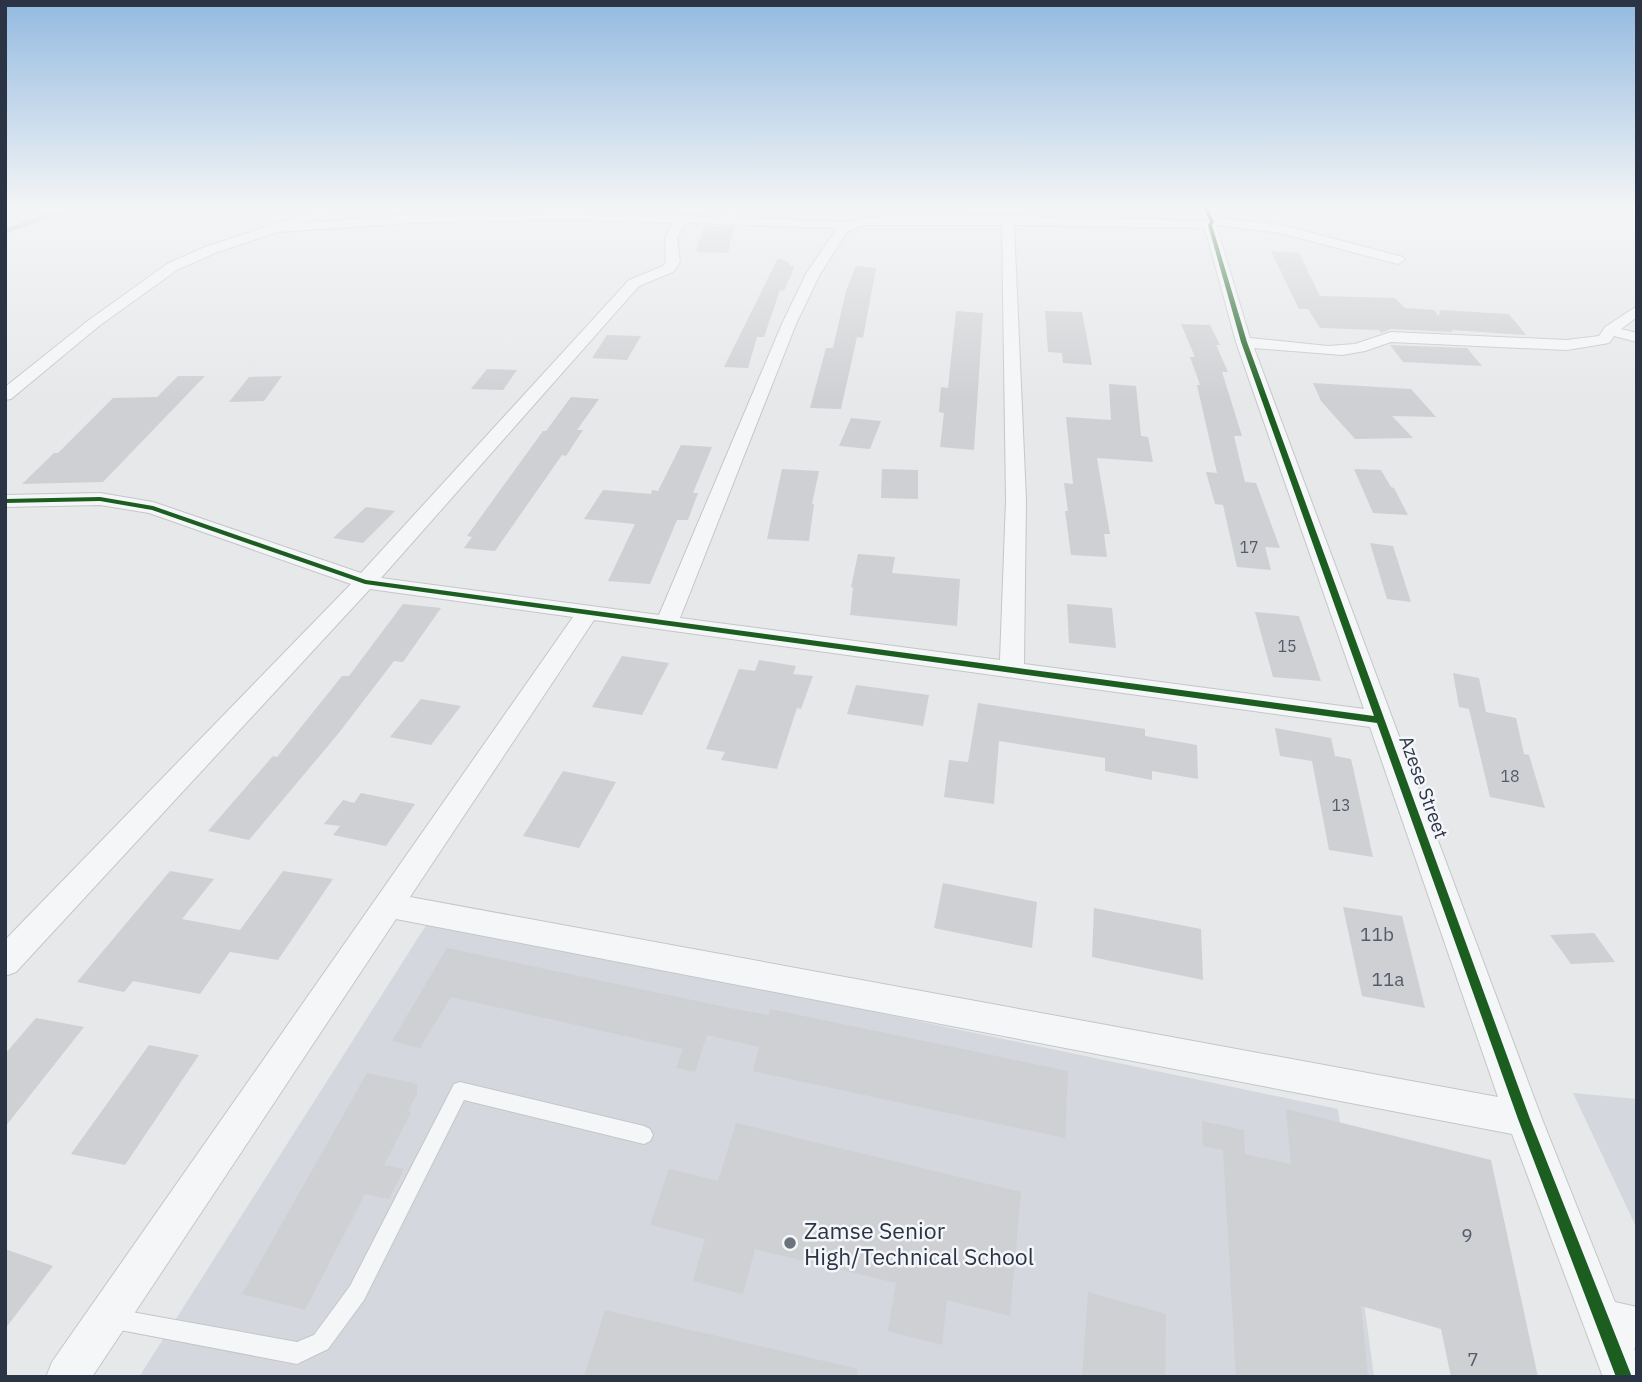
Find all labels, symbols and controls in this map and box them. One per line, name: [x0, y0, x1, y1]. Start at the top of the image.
house number: 17: [1239, 537, 1259, 557]
house number: 15: [1277, 636, 1297, 656]
street label: Azese Street: [1394, 732, 1454, 842]
house number: 18: [1500, 766, 1520, 786]
house number: 13: [1331, 795, 1351, 815]
house number: 11b: [1360, 922, 1394, 946]
house number: 11a: [1372, 967, 1404, 991]
place label: Zamse Senior High/Technical School: [804, 1215, 1034, 1271]
house number: 9: [1461, 1223, 1473, 1247]
marker: Zamse Senior High/Technical School: [782, 1235, 798, 1251]
house number: 7: [1467, 1347, 1479, 1371]

